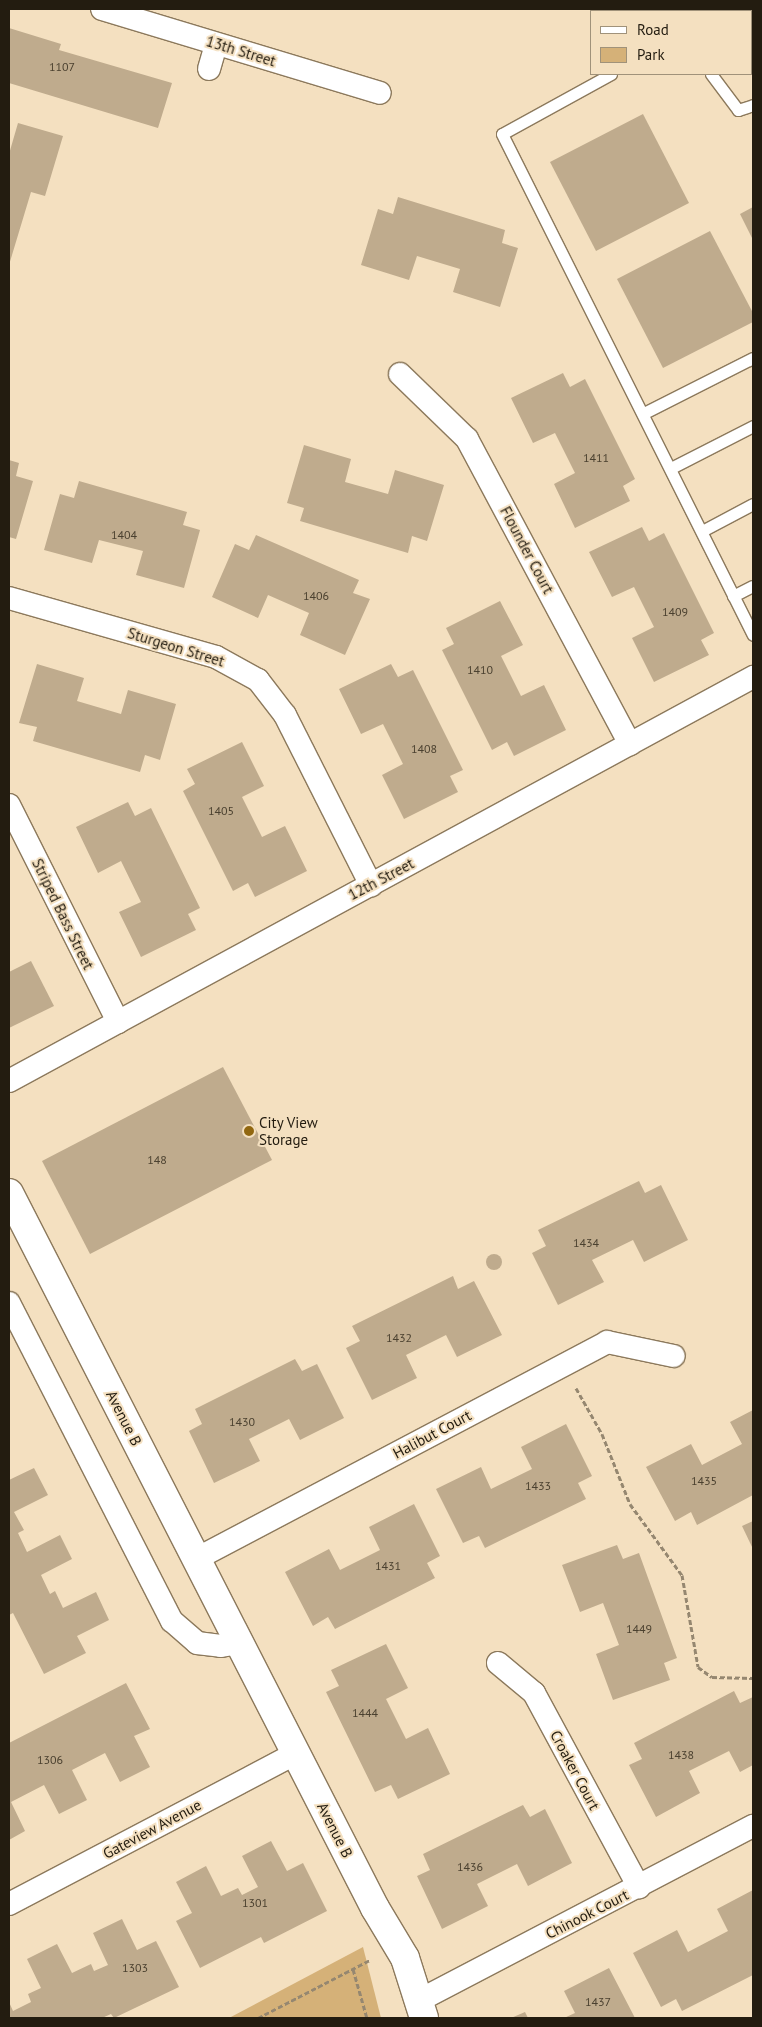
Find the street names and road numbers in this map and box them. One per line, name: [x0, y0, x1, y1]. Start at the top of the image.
street label: 13th Street: [204, 32, 278, 70]
street label: Flounder Court: [497, 503, 557, 597]
street label: Sturgeon Street: [125, 624, 227, 670]
street label: 12th Street: [345, 854, 417, 904]
street label: Striped Bass Street: [28, 856, 98, 972]
street label: Avenue B: [102, 1387, 146, 1449]
street label: Halibut Court: [390, 1406, 474, 1462]
street label: Croaker Court: [547, 1727, 603, 1813]
street label: Gateview Avenue: [99, 1795, 205, 1863]
street label: Avenue B: [313, 1799, 357, 1861]
street label: Chinook Court: [542, 1885, 632, 1943]

